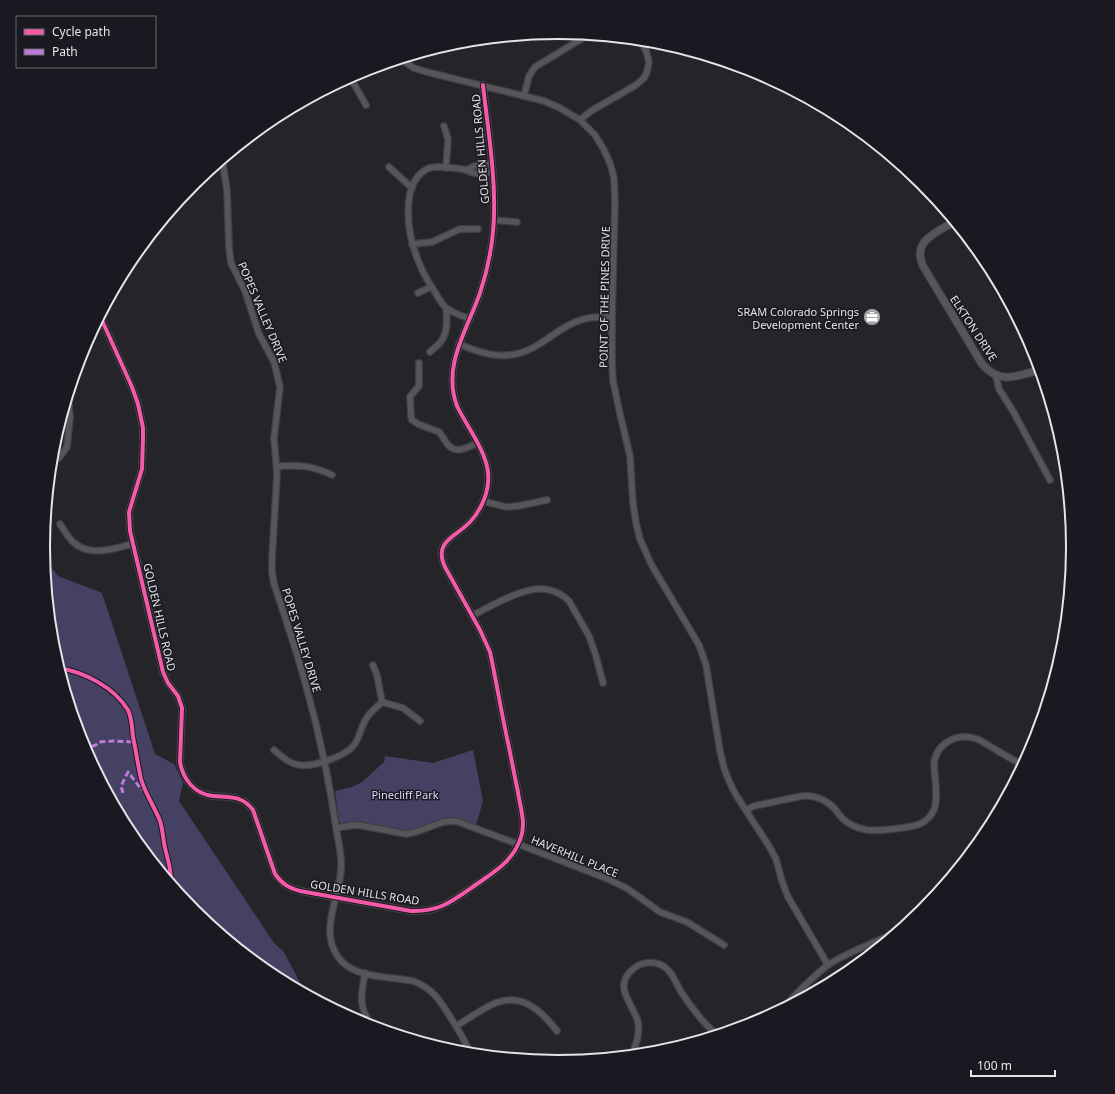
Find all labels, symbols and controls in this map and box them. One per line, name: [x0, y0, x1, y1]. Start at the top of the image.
legend: [16, 16, 156, 68]
text: Cycle path: [52, 23, 110, 40]
text: Path: [52, 43, 78, 60]
street label: GOLDEN HILLS ROAD: [468, 93, 492, 205]
street label: POINT OF THE PINES DRIVE: [595, 226, 613, 368]
street label: POPES VALLEY DRIVE: [235, 259, 291, 365]
street label: ELKTON DRIVE: [947, 292, 1001, 364]
place label: SRAM Colorado Springs Development Center: [737, 304, 859, 332]
office icon: SRAM Colorado Springs Development Center: [862, 307, 882, 327]
street label: GOLDEN HILLS ROAD: [140, 562, 180, 672]
street label: POPES VALLEY DRIVE: [279, 586, 325, 694]
park label: Pinecliff Park: [371, 787, 439, 802]
street label: HAVERHILL PLACE: [529, 832, 621, 880]
street label: GOLDEN HILLS ROAD: [309, 876, 421, 908]
scale bar: [971, 1052, 1055, 1078]
text: 100 m: [977, 1057, 1012, 1074]

